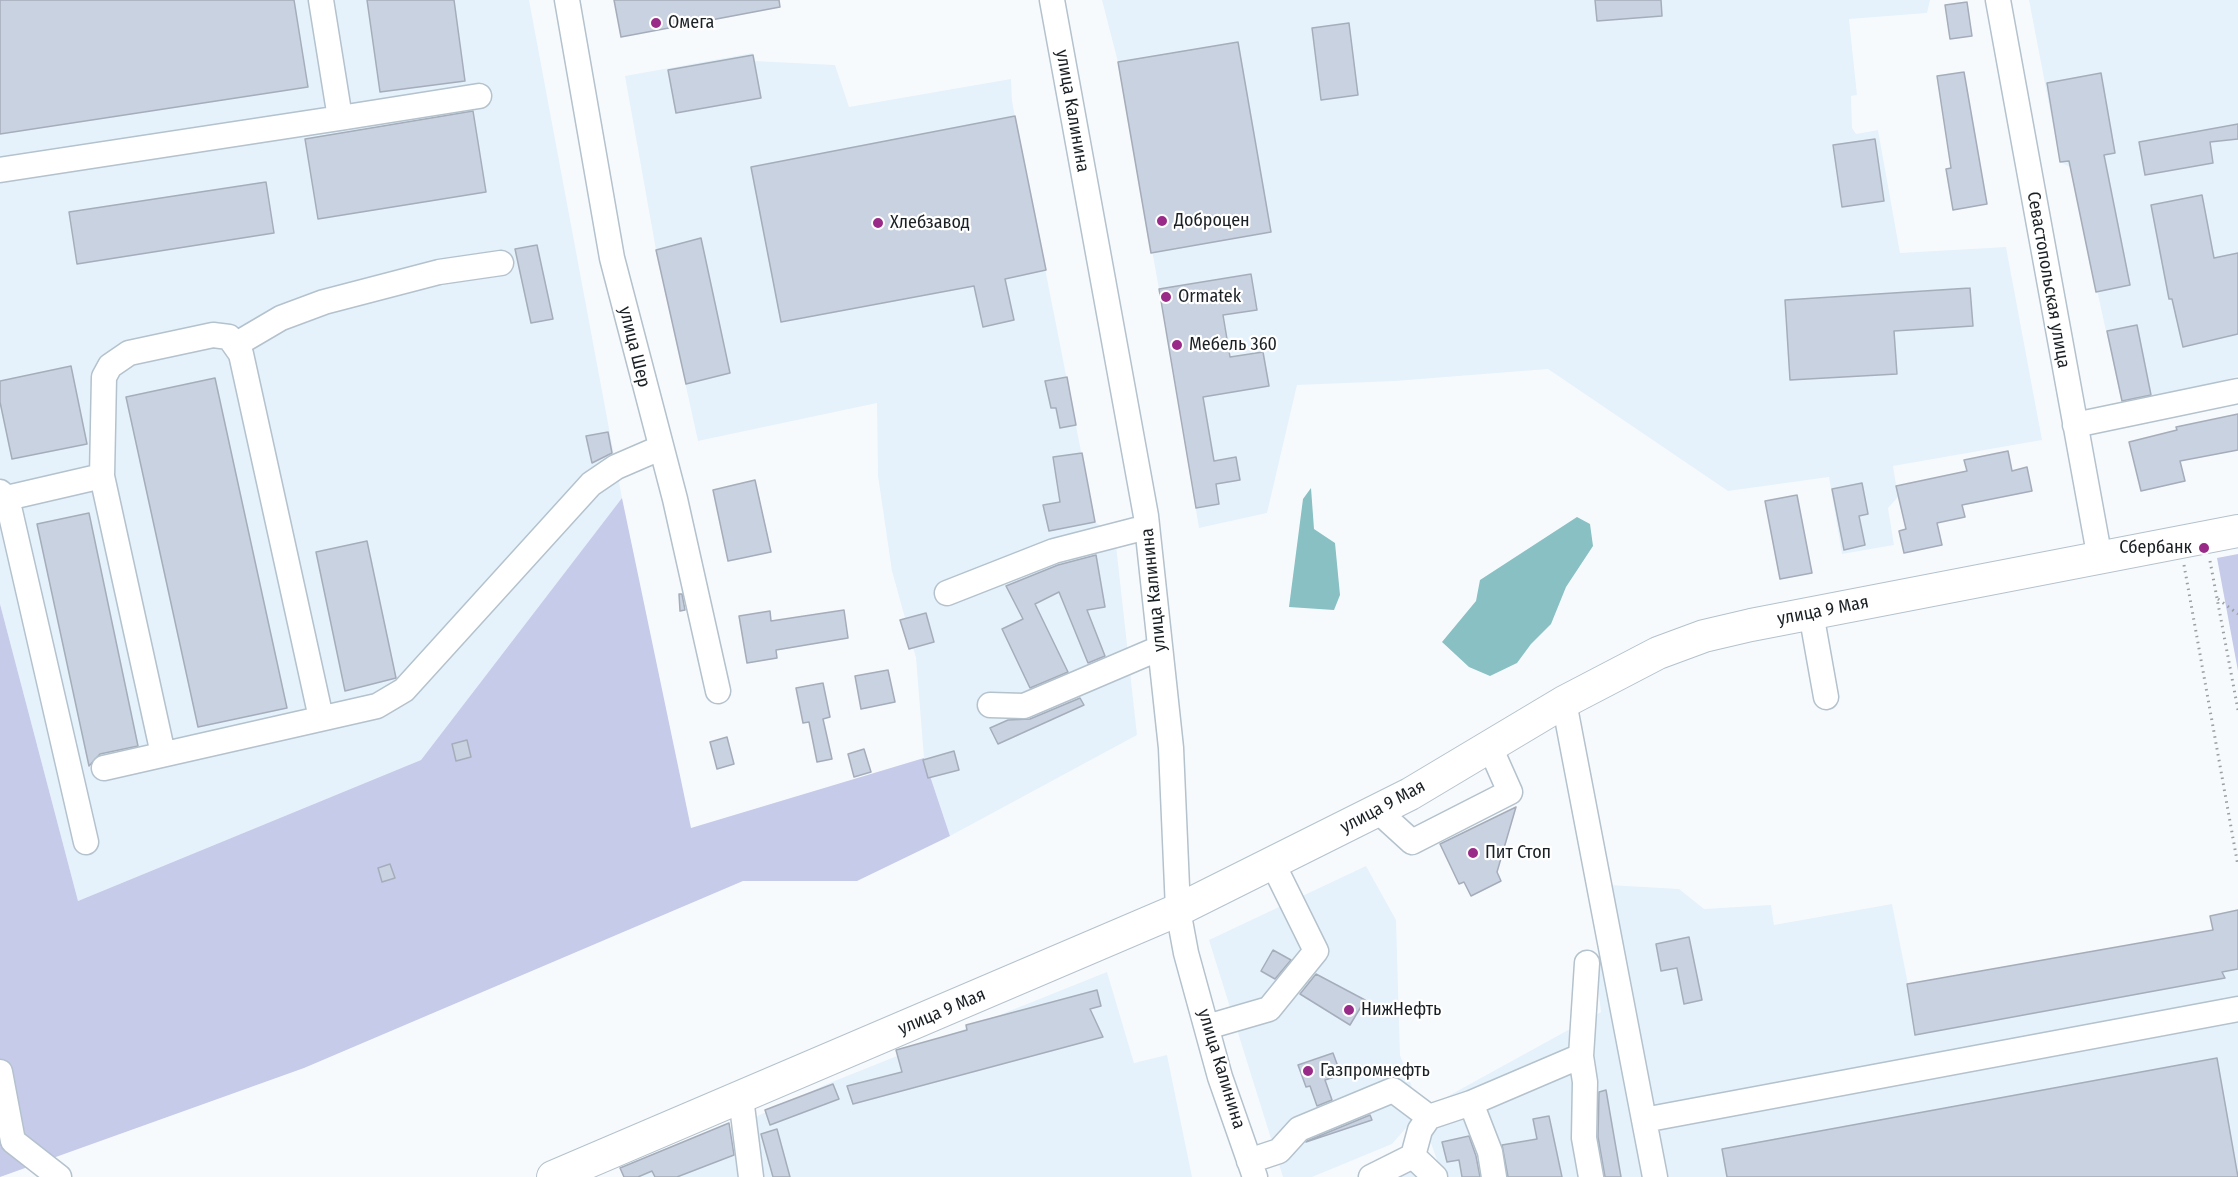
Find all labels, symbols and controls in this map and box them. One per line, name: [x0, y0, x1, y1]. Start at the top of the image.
place label: Омега: [668, 12, 714, 34]
marker: Омега: [649, 16, 663, 30]
street label: улица Калинина: [1051, 48, 1093, 174]
street label: Севастопольская улица: [2022, 190, 2074, 370]
place label: Доброцен: [1174, 210, 1250, 232]
place label: Хлебзавод: [890, 212, 970, 234]
marker: Доброцен: [1155, 214, 1169, 228]
marker: Хлебзавод: [871, 216, 885, 230]
place label: Ormatek: [1178, 286, 1241, 308]
marker: Ormatek: [1159, 290, 1173, 304]
street label: улица Шер: [614, 304, 654, 390]
place label: Мебель 360: [1189, 334, 1277, 356]
marker: Мебель 360: [1170, 338, 1184, 352]
street label: улица Калинина: [1137, 527, 1171, 653]
place label: Сбербанк: [2119, 537, 2192, 559]
marker: Сбербанк: [2197, 541, 2211, 555]
street label: улица 9 Мая: [1775, 592, 1871, 630]
street label: улица 9 Мая: [1337, 776, 1429, 838]
place label: Пит Стоп: [1485, 842, 1551, 864]
marker: Пит Стоп: [1466, 846, 1480, 860]
street label: улица 9 Мая: [895, 984, 989, 1040]
place label: НижНефть: [1361, 999, 1441, 1021]
marker: НижНефть: [1342, 1003, 1356, 1017]
street label: улица Калинина: [1193, 1006, 1249, 1132]
place label: Газпромнефть: [1320, 1060, 1430, 1082]
marker: Газпромнефть: [1301, 1064, 1315, 1078]

